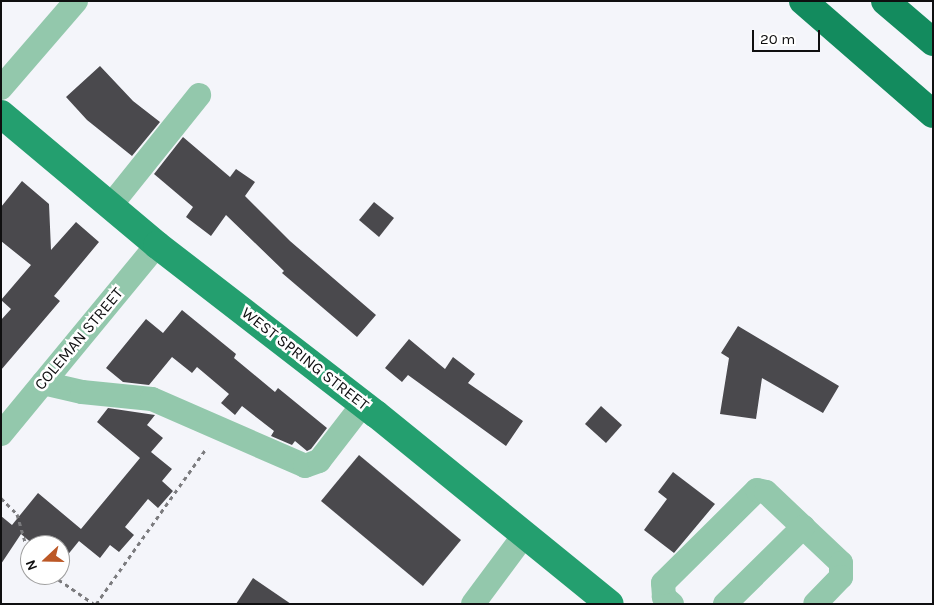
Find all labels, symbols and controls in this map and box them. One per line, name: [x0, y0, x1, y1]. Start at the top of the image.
scale bar: [754, 20, 822, 52]
text: 20 m: [760, 30, 795, 48]
street label: COLEMAN STREET: [31, 284, 127, 394]
street label: WEST SPRING STREET: [238, 303, 372, 415]
north arrow: [20, 535, 70, 585]
text: N: [22, 557, 41, 573]

